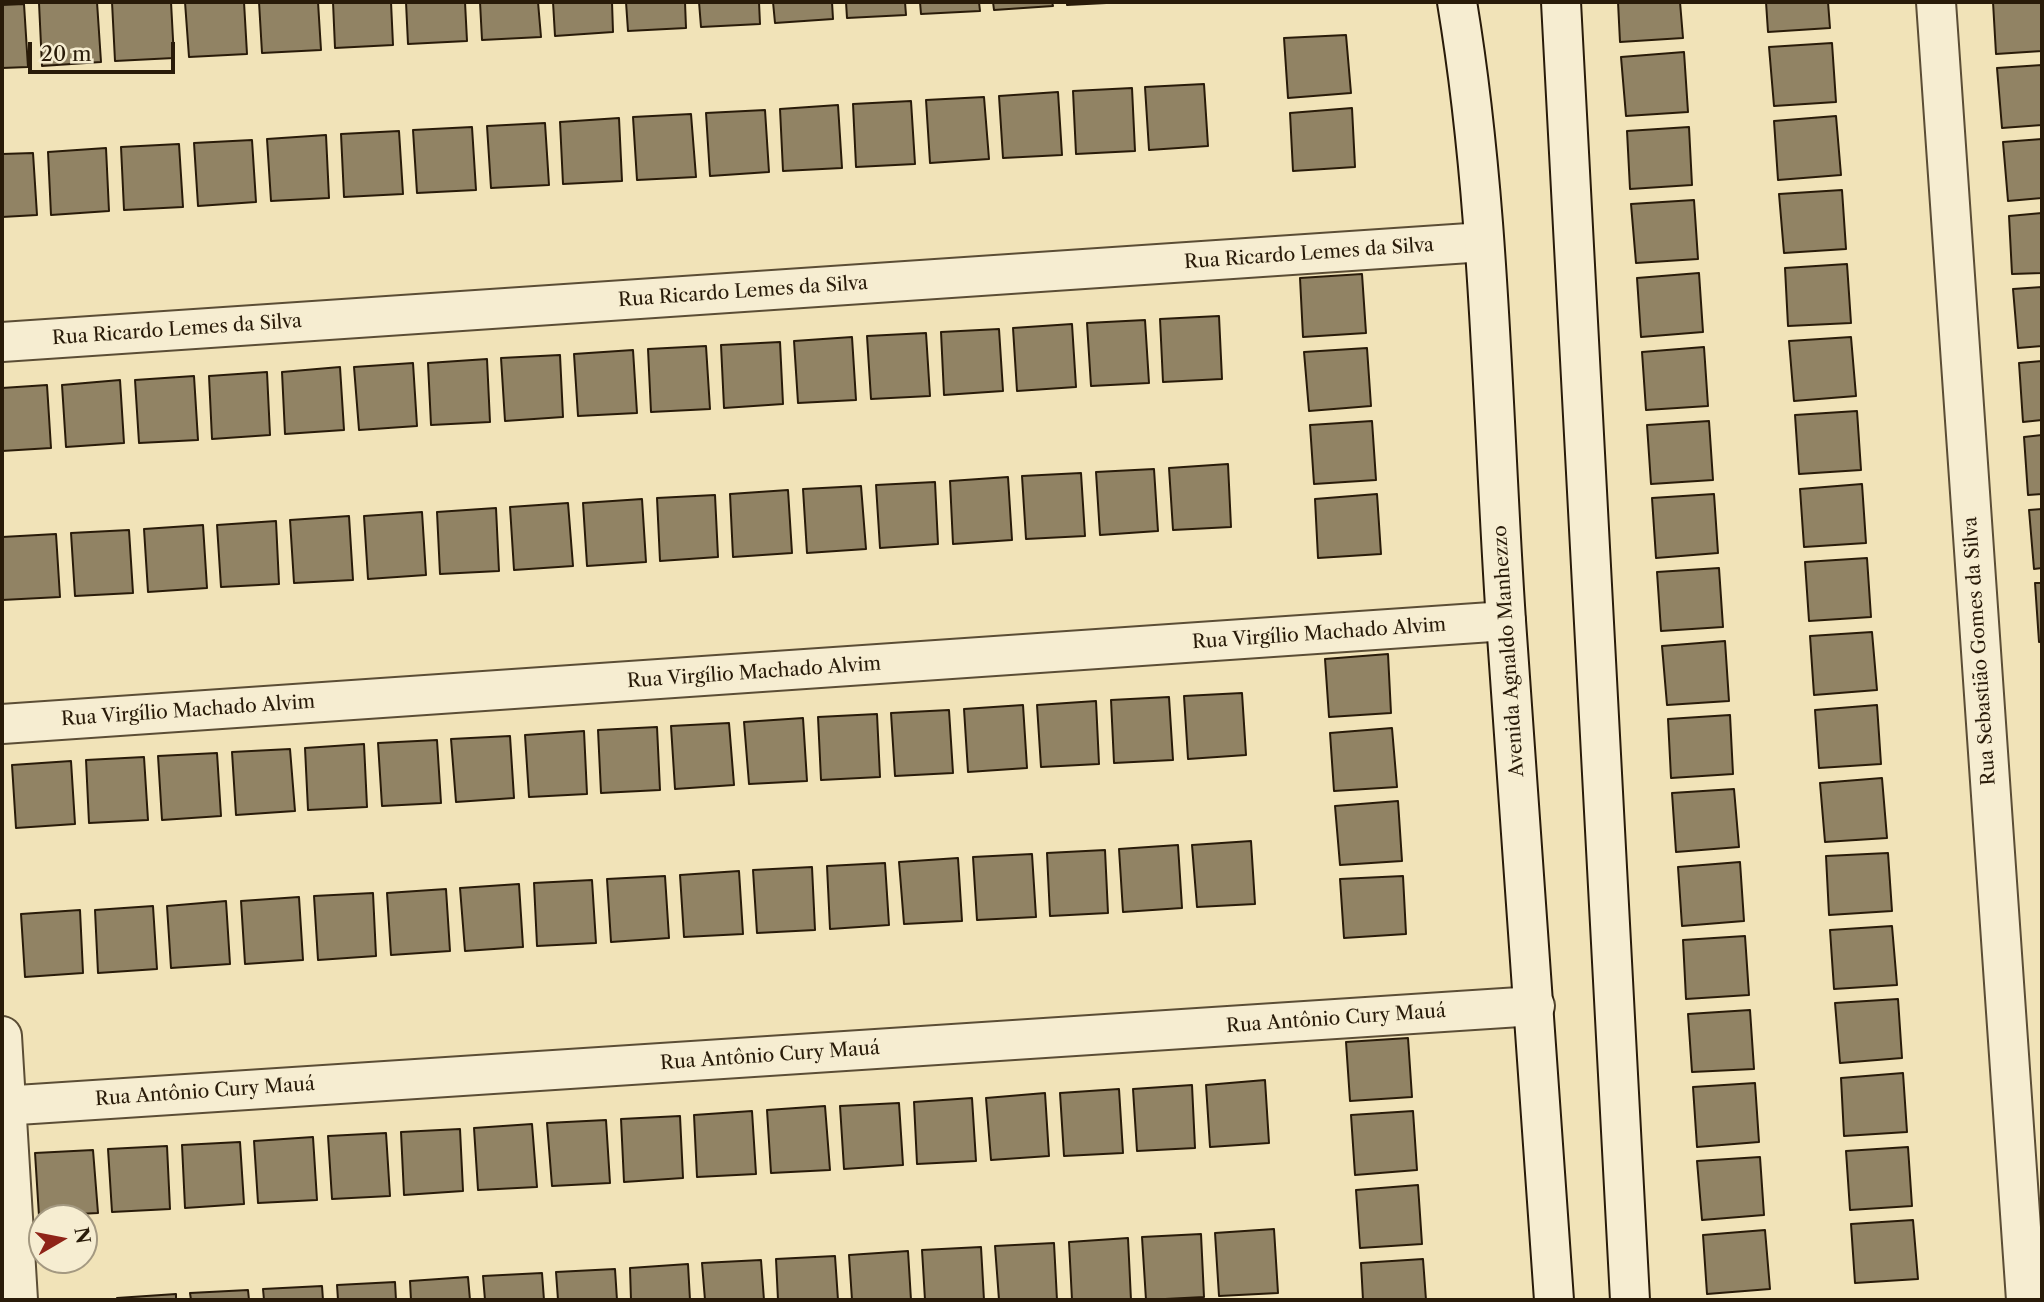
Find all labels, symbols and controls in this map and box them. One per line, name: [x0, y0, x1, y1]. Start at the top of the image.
scale bar: [32, 28, 178, 72]
text: 20 m: [41, 41, 92, 66]
street label: Rua Ricardo Lemes da Silva: [1183, 234, 1435, 274]
street label: Rua Ricardo Lemes da Silva: [617, 272, 869, 312]
street label: Rua Ricardo Lemes da Silva: [51, 310, 303, 350]
street label: Rua Sebastião Gomes da Silva: [1959, 516, 2001, 786]
street label: Avenida Agnaldo Manhezzo: [1489, 524, 1529, 778]
street label: Rua Virgílio Machado Alvim: [1191, 614, 1447, 654]
street label: Rua Virgílio Machado Alvim: [626, 653, 882, 693]
street label: Rua Virgílio Machado Alvim: [60, 691, 316, 731]
street label: Rua Antônio Cury Mauá: [1225, 1000, 1447, 1038]
street label: Rua Antônio Cury Mauá: [659, 1037, 881, 1075]
street label: Rua Antônio Cury Mauá: [94, 1073, 316, 1111]
north arrow: [28, 1204, 98, 1274]
text: N: [69, 1225, 95, 1246]

